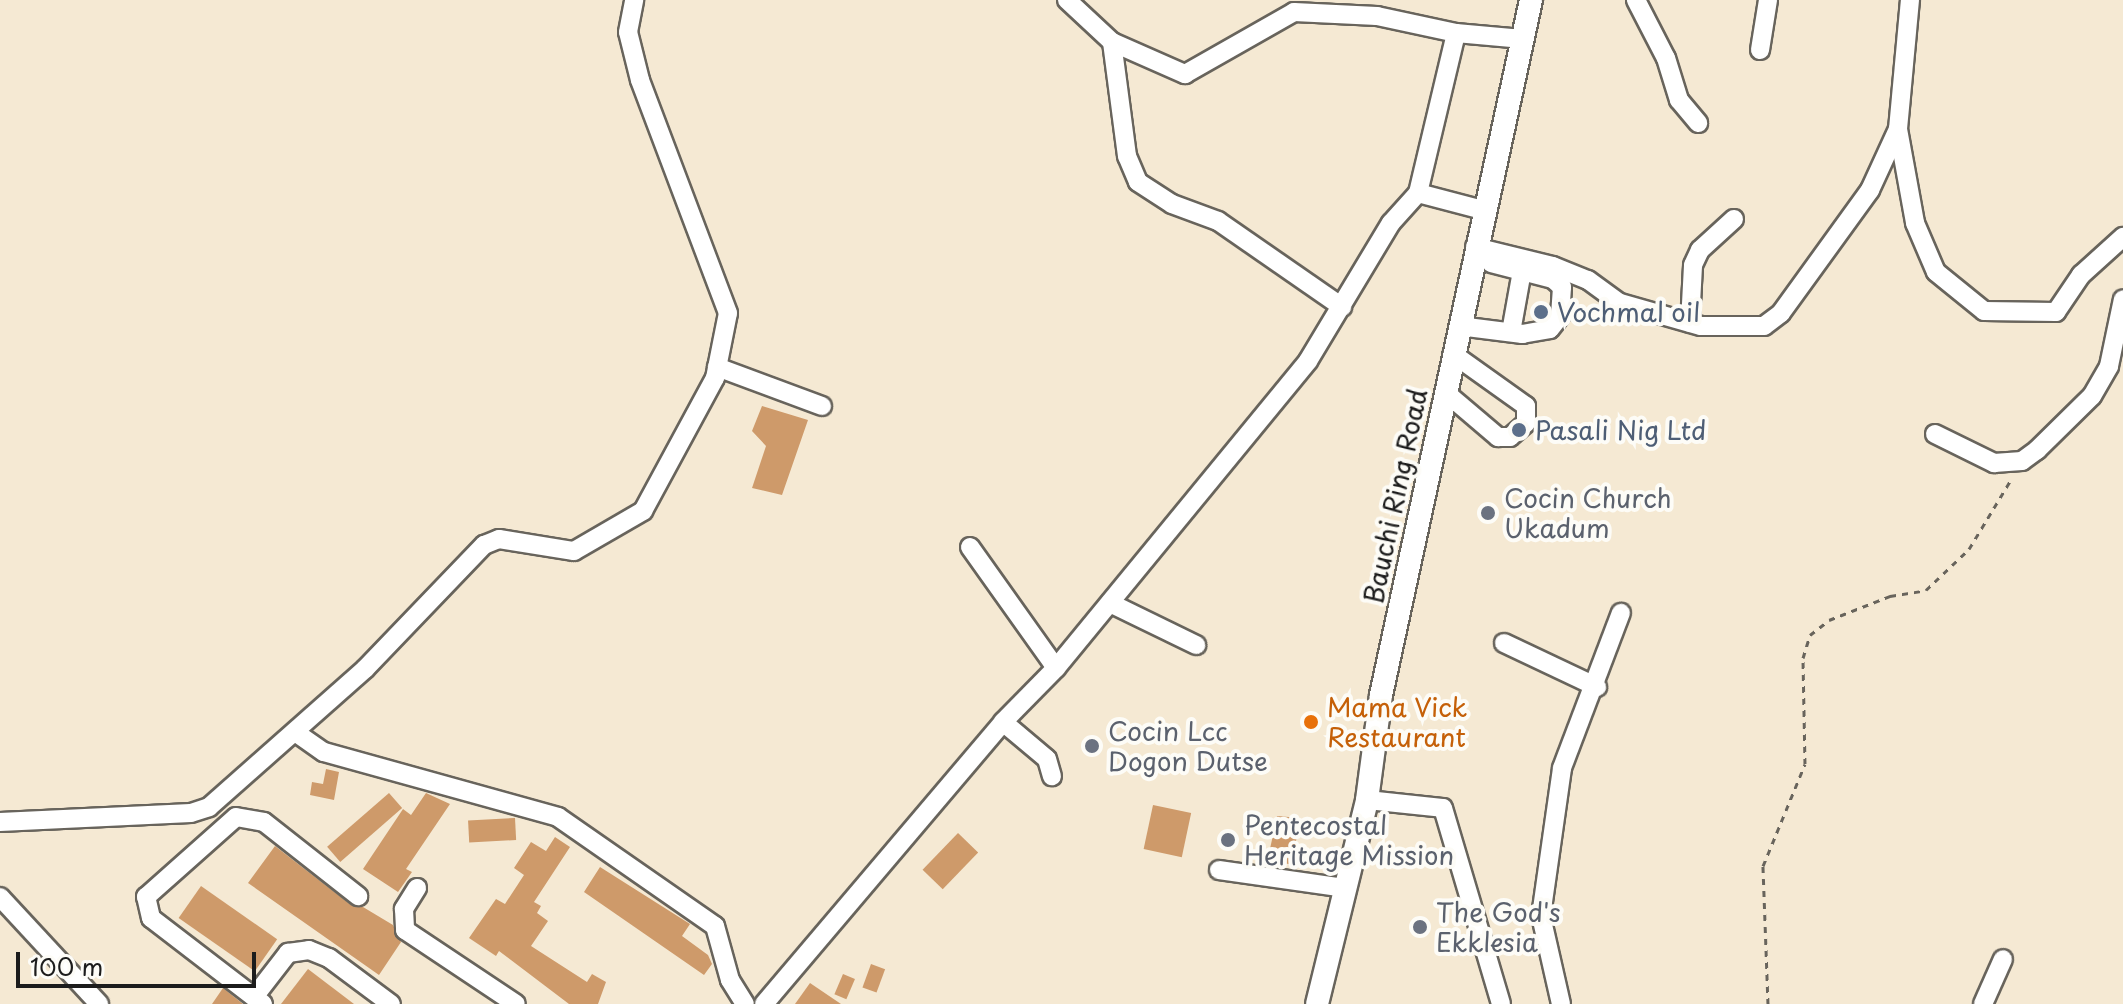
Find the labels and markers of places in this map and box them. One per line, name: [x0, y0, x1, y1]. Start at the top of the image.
place label: Vochmal oil: [1557, 296, 1701, 328]
marker: Vochmal oil: [1532, 303, 1550, 321]
place label: Pasali Nig Ltd: [1535, 414, 1709, 446]
marker: Pasali Nig Ltd: [1510, 421, 1528, 439]
place label: Cocin Church Ukadum: [1504, 482, 1672, 544]
marker: Cocin Church Ukadum: [1479, 504, 1497, 522]
place label: Mama Vick Restaurant: [1327, 691, 1469, 752]
marker: Mama Vick Restaurant: [1302, 713, 1320, 731]
place label: Cocin Lcc Dogon Dutse: [1108, 715, 1268, 776]
marker: Cocin Lcc Dogon Dutse: [1083, 737, 1101, 755]
place label: Pentecostal Heritage Mission: [1244, 809, 1454, 870]
marker: Pentecostal Heritage Mission: [1219, 831, 1237, 849]
place label: The God's Ekklesia: [1436, 896, 1560, 958]
marker: The God's Ekklesia: [1411, 918, 1429, 936]

